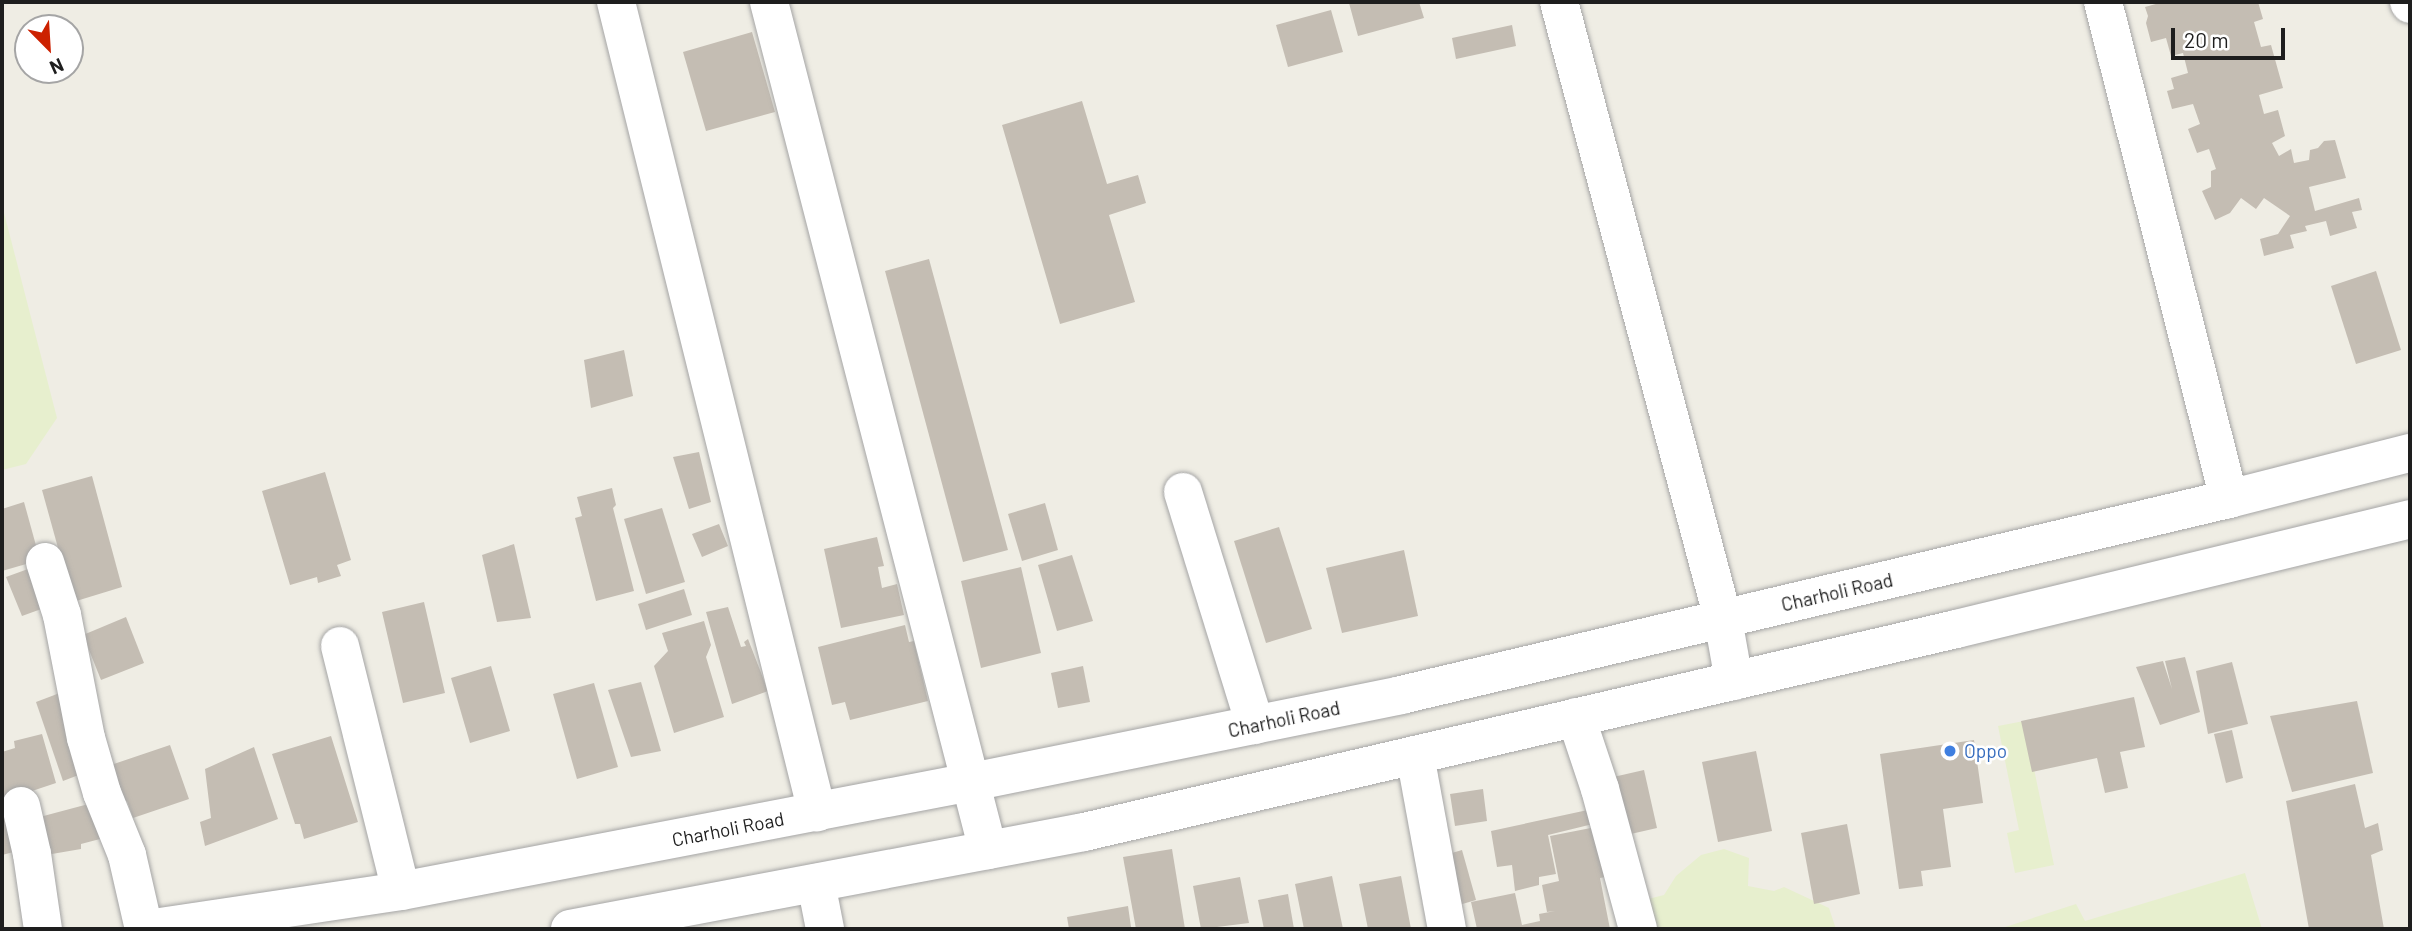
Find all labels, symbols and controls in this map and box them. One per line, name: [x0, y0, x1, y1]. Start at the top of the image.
north arrow: [14, 14, 84, 84]
scale bar: [2174, 14, 2288, 58]
text: 20 m: [2184, 27, 2229, 52]
text: N: [46, 54, 67, 80]
street label: Charholi Road: [1779, 568, 1895, 616]
street label: Charholi Road: [1226, 696, 1342, 742]
place label: Oppo: [1964, 740, 2007, 762]
marker: Oppo: [1942, 743, 1958, 759]
street label: Charholi Road: [670, 807, 786, 851]

